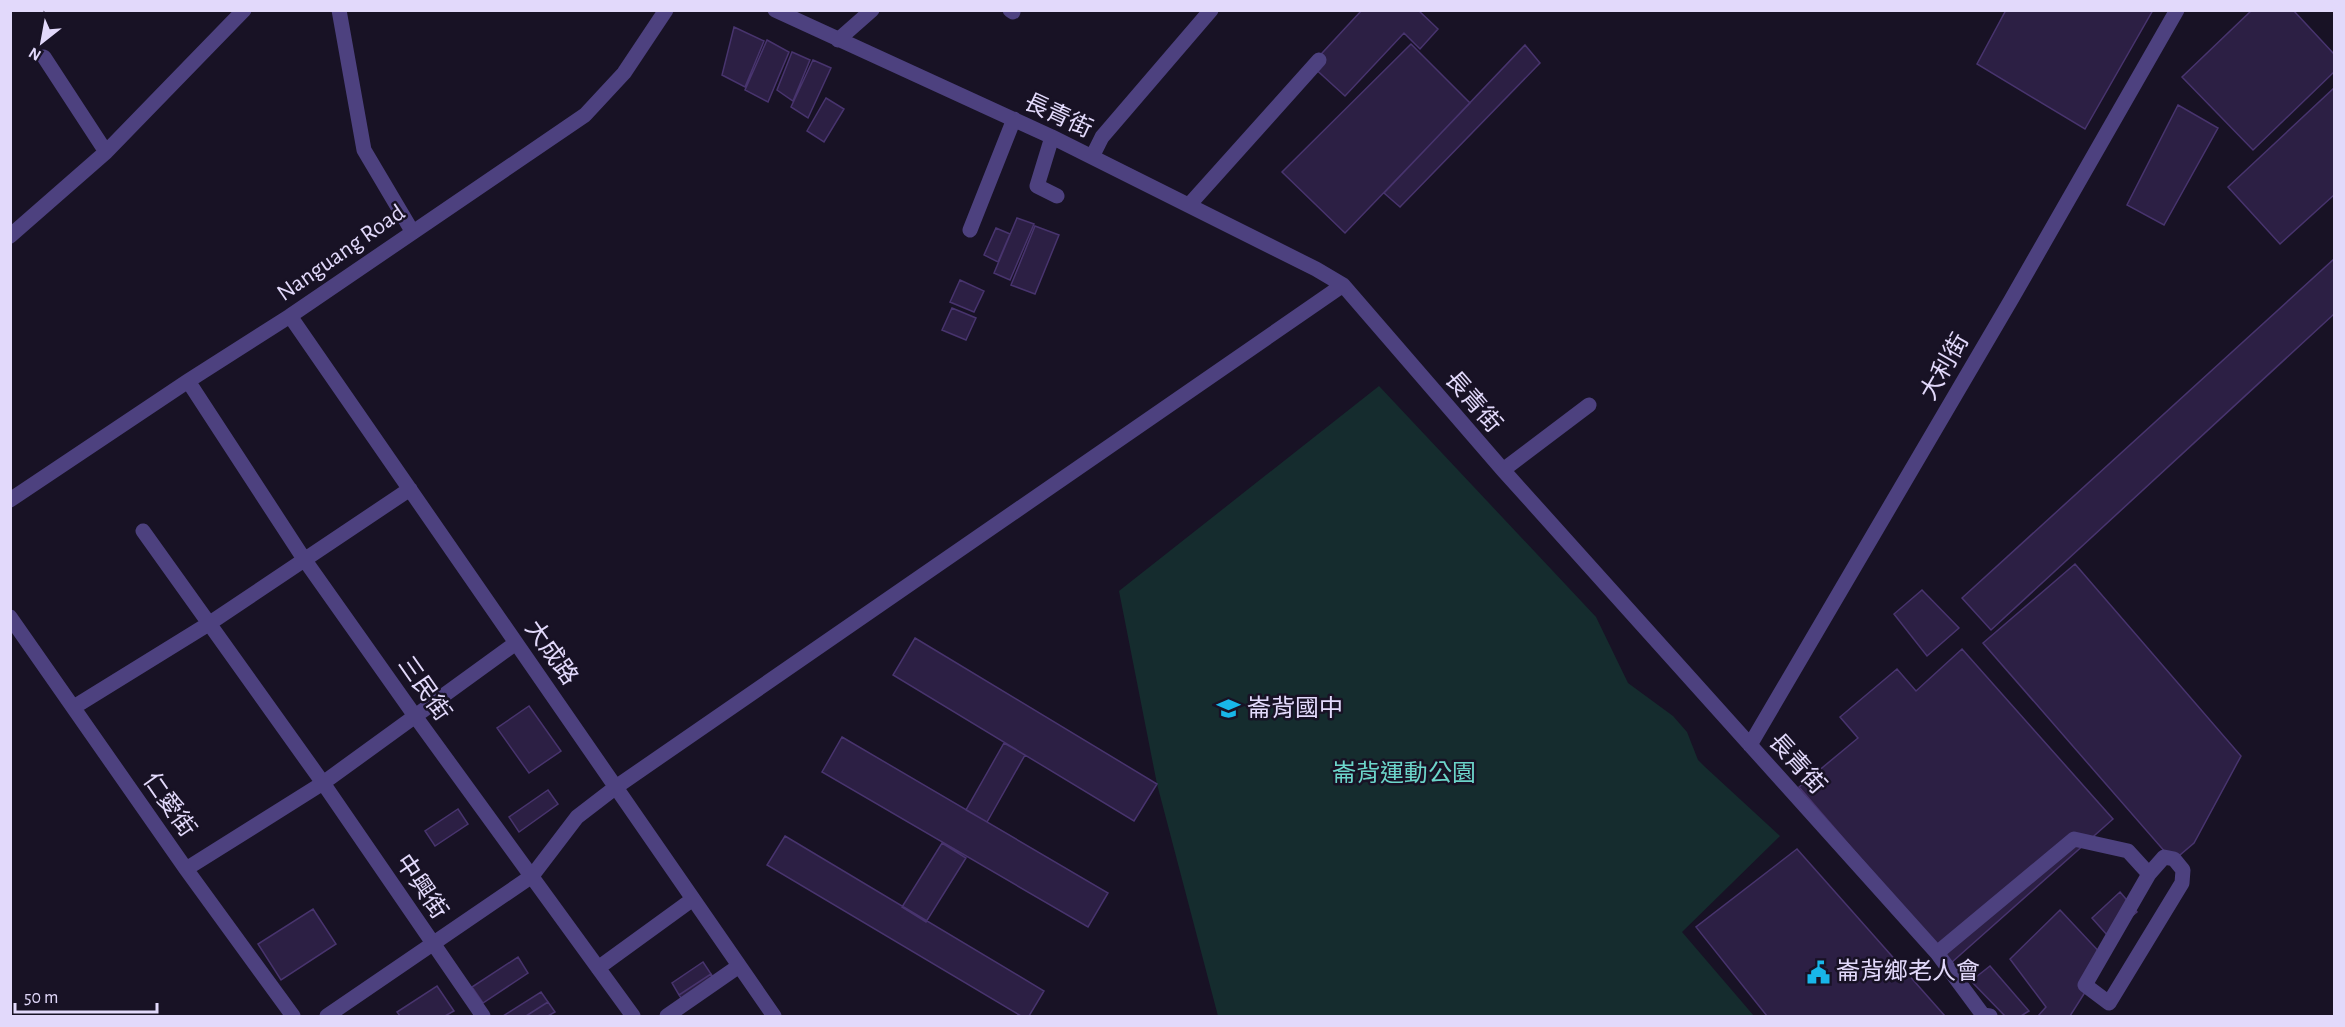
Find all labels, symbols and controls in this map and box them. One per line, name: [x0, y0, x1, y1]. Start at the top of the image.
north arrow: [12, 12, 72, 72]
text: N: [26, 44, 44, 64]
street label: 長青街: [1020, 88, 1097, 142]
street label: Nanguang Road: [273, 200, 409, 306]
street label: 大利街: [1915, 329, 1973, 404]
street label: 長青街: [1440, 366, 1507, 437]
street label: 大成路: [521, 615, 583, 689]
street label: 三民街: [394, 651, 456, 725]
place label: 崙背國中: [1247, 695, 1343, 721]
school or university icon: 崙背國中: [1216, 696, 1242, 722]
street label: 長青街: [1764, 728, 1831, 799]
park label: 崙背運動公園: [1332, 760, 1476, 786]
street label: 仁愛街: [139, 767, 201, 841]
street label: 中興街: [391, 849, 453, 924]
place label: 崙背鄉老人會: [1836, 958, 1980, 984]
public building icon: 崙背鄉老人會: [1805, 959, 1831, 985]
scale bar: [15, 976, 158, 1014]
text: 50 m: [24, 989, 58, 1007]

